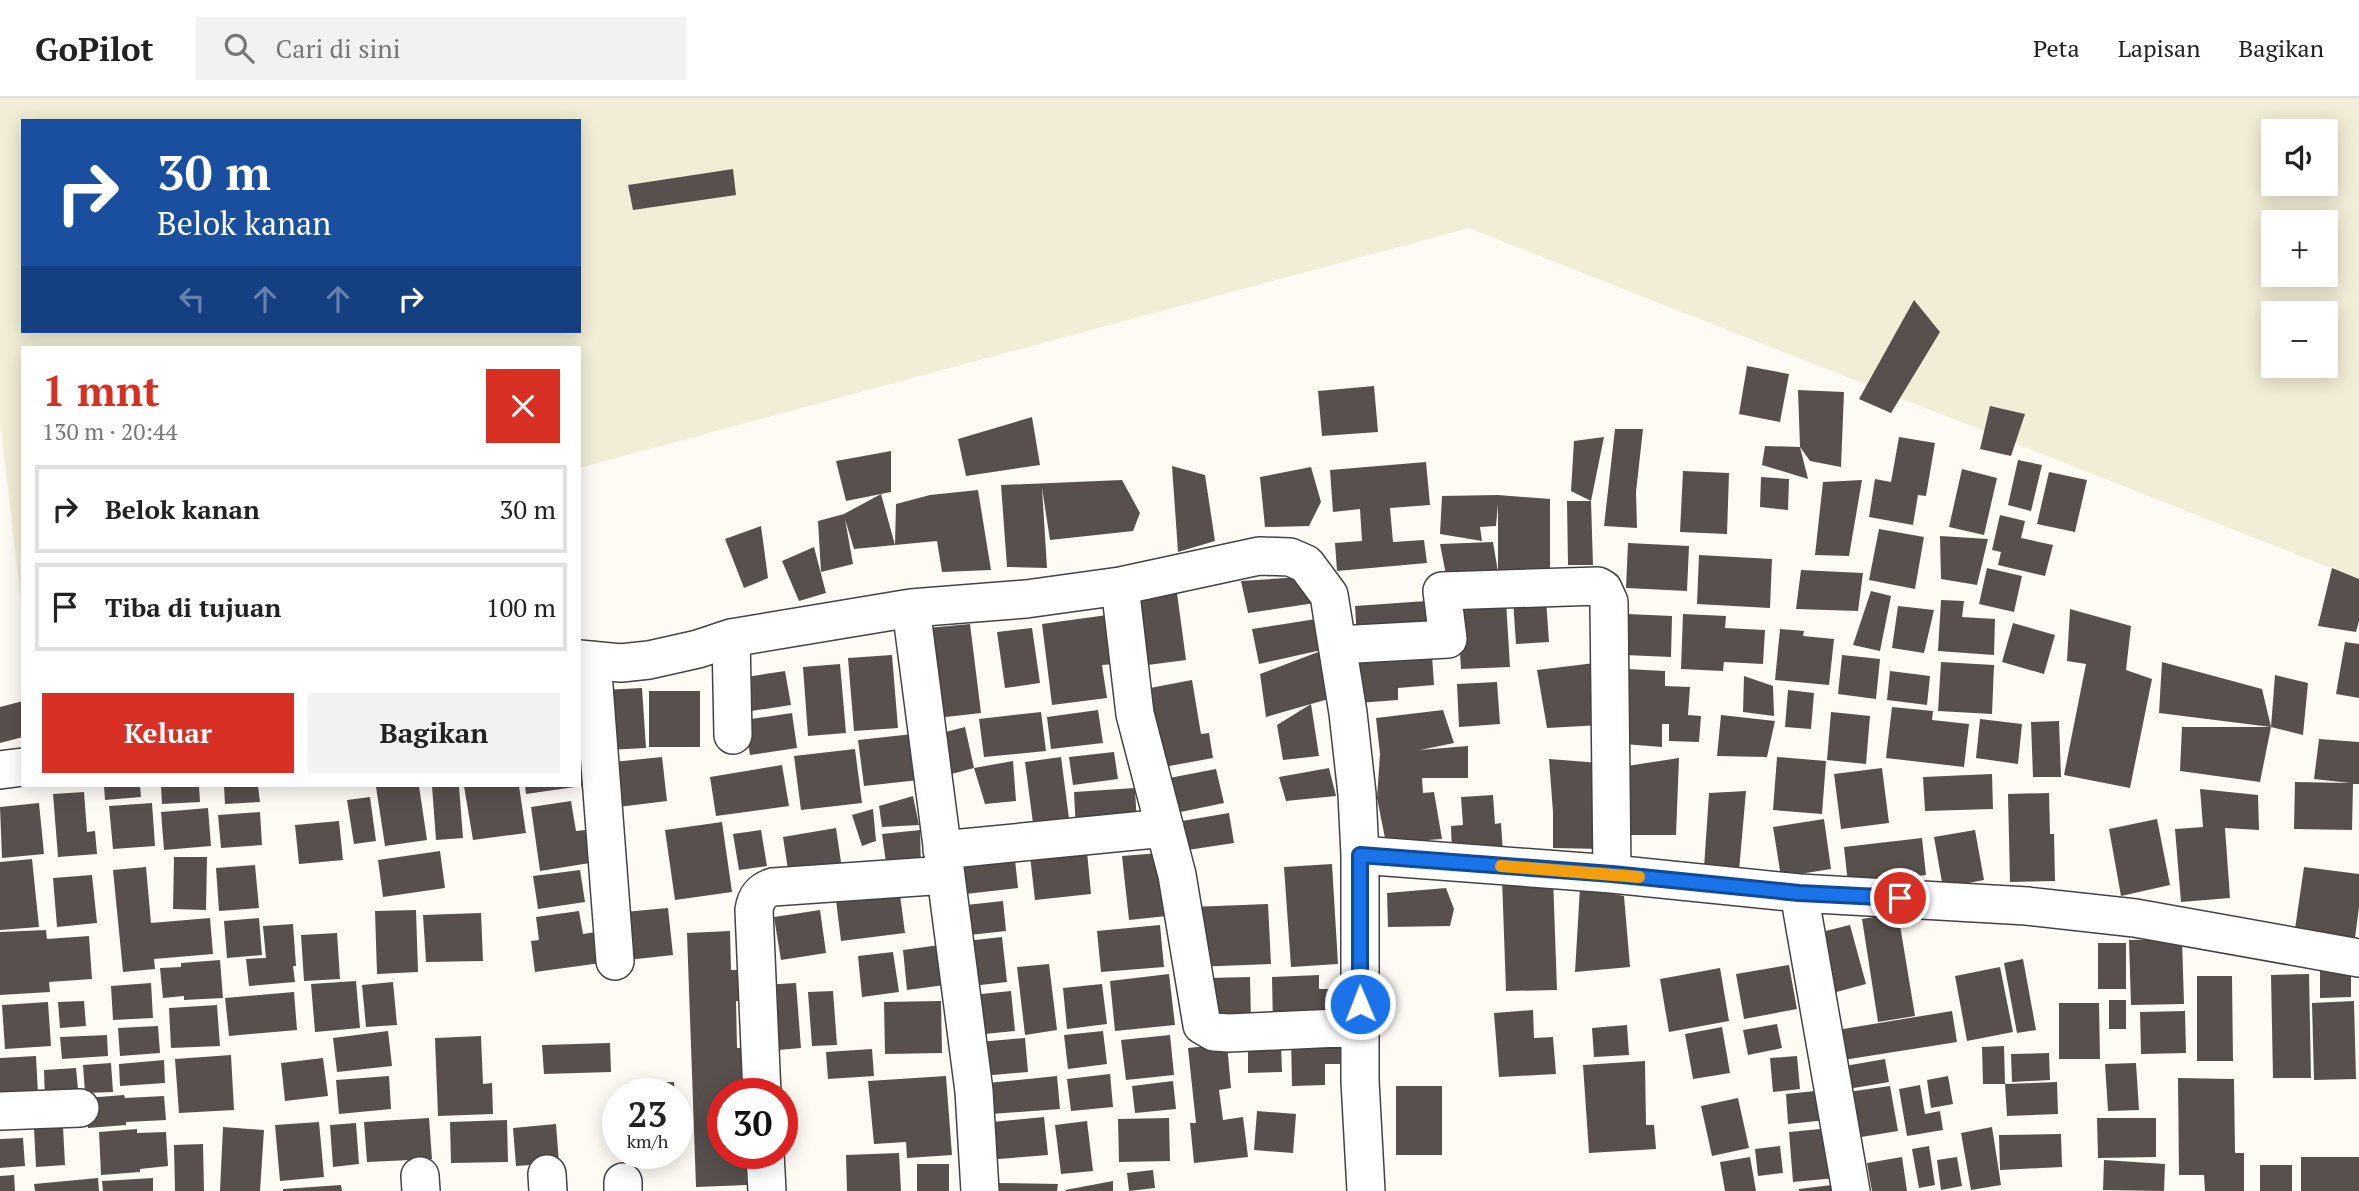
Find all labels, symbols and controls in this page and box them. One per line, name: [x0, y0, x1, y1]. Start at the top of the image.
search box: [196, 17, 686, 80]
text: GoPilot: [35, 27, 154, 70]
icon: search: [220, 29, 258, 67]
text: Cari di sini: [276, 31, 401, 65]
text: Peta: [2033, 32, 2080, 64]
text: Lapisan: [2118, 32, 2201, 64]
text: Bagikan: [2239, 32, 2324, 64]
map controls: [2261, 119, 2338, 378]
button: sound: [2261, 119, 2338, 196]
text: 30 m: [157, 139, 271, 204]
icon: right: [42, 147, 133, 238]
text: Belok kanan: [157, 202, 331, 244]
button: +: [2261, 210, 2338, 287]
icon: left: [173, 280, 211, 318]
icon: ahead: [246, 280, 284, 318]
icon: ahead: [319, 280, 357, 318]
icon: right: [392, 280, 430, 318]
button: −: [2261, 301, 2338, 378]
text: 1 mnt: [42, 362, 160, 418]
button: close: [486, 369, 560, 443]
text: 130 m · 20:44: [42, 416, 177, 447]
icon: right: [46, 490, 84, 528]
text: Belok kanan: [105, 492, 260, 526]
text: 30 m: [500, 492, 556, 526]
icon: arrive: [46, 588, 84, 626]
text: Tiba di tujuan: [105, 590, 281, 624]
text: 100 m: [486, 590, 556, 624]
button: Keluar: [42, 693, 294, 773]
button: Bagikan: [308, 693, 560, 773]
pin: [1870, 868, 1930, 928]
icon: arrive: [1881, 879, 1919, 917]
position arrow: [1323, 967, 1397, 1041]
speed limit sign: 30: [707, 1078, 798, 1169]
text: 23: [628, 1091, 667, 1137]
text: km/h: [627, 1129, 668, 1153]

